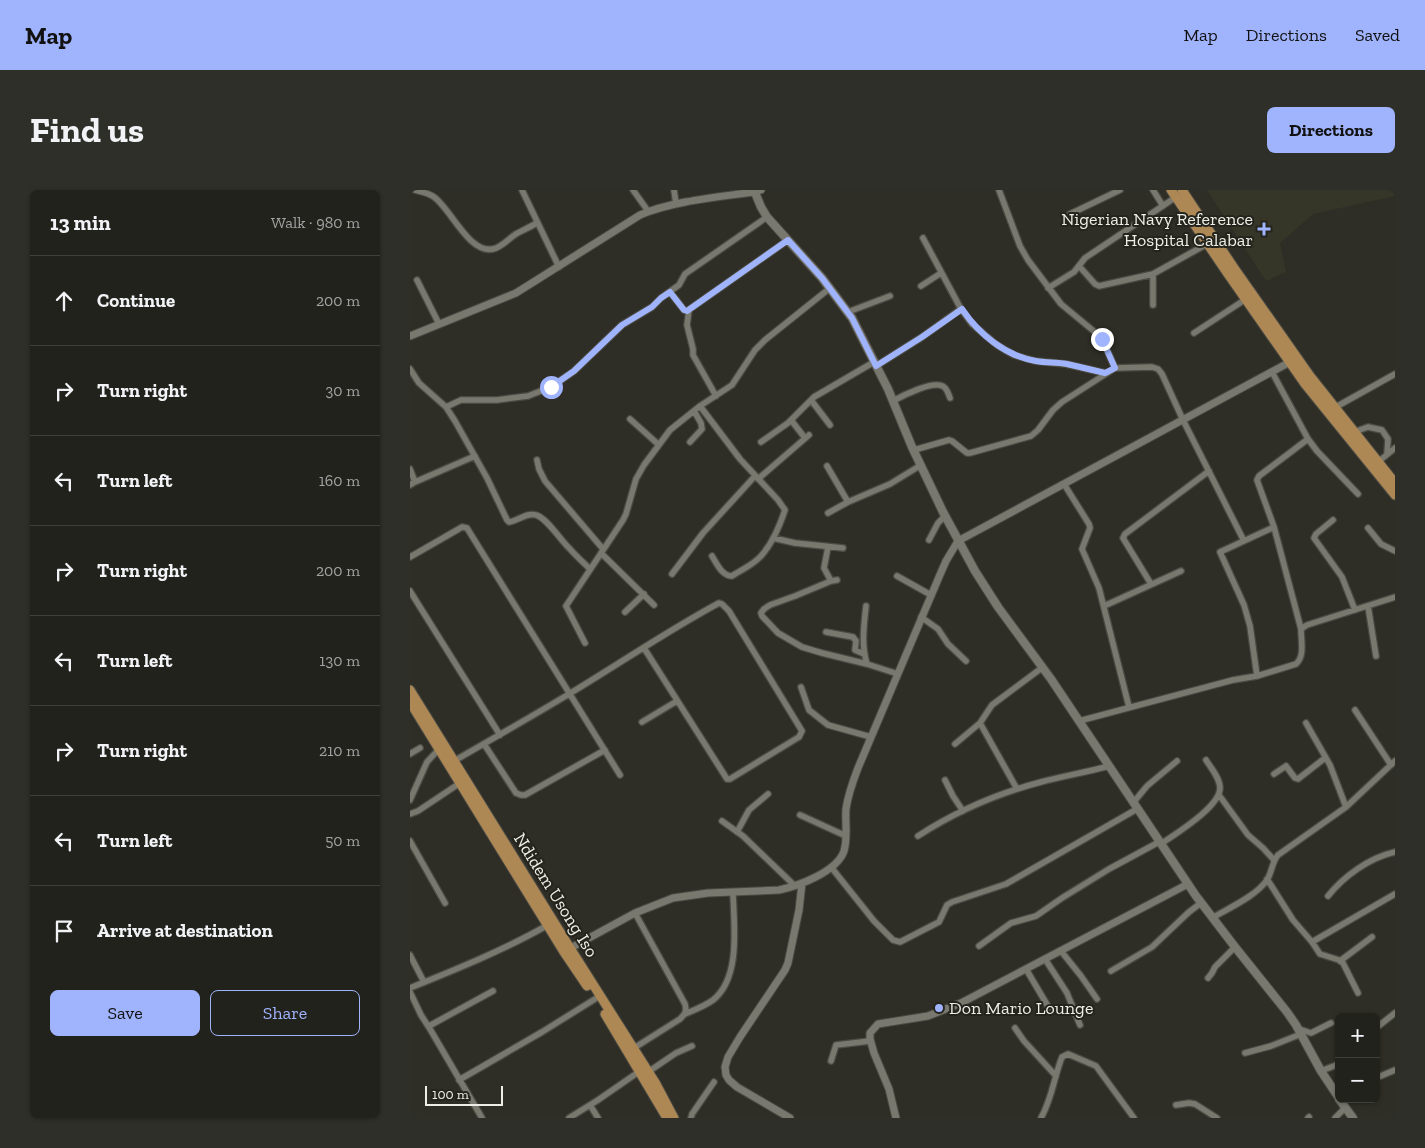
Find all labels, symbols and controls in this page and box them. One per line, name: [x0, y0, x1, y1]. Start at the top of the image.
text: Map: [25, 21, 72, 50]
text: Map: [1183, 24, 1218, 46]
text: Directions: [1246, 24, 1327, 46]
text: Saved: [1355, 24, 1400, 46]
button: Directions: [1267, 107, 1395, 153]
text: Find us: [30, 109, 144, 151]
place label: Nigerian Navy Reference Hospital Calabar: [1061, 208, 1253, 251]
text: 13 min: [50, 210, 111, 235]
text: Walk · 980 m: [271, 213, 360, 232]
marker: Nigerian Navy Reference Hospital Calabar: [1257, 222, 1271, 236]
icon: ahead: [50, 287, 78, 315]
text: Continue: [97, 289, 175, 312]
text: 200 m: [316, 291, 360, 310]
route end: [1091, 328, 1114, 351]
route start: [540, 376, 563, 399]
icon: right: [50, 377, 78, 405]
text: Turn right: [97, 379, 187, 402]
text: 30 m: [326, 381, 360, 400]
icon: left: [50, 467, 78, 495]
text: Turn left: [97, 469, 172, 492]
text: 160 m: [319, 471, 360, 490]
icon: right: [50, 557, 78, 585]
text: Turn right: [97, 559, 187, 582]
text: 200 m: [316, 561, 360, 580]
icon: left: [50, 647, 78, 675]
text: Turn left: [97, 649, 172, 672]
text: 130 m: [319, 651, 360, 670]
icon: right: [50, 737, 78, 765]
text: Turn right: [97, 739, 187, 762]
text: 210 m: [319, 741, 360, 760]
icon: left: [50, 827, 78, 855]
text: Turn left: [97, 829, 172, 852]
street label: Ndidem Usong Iso: [509, 829, 603, 961]
text: 50 m: [325, 831, 360, 850]
icon: arrive: [50, 917, 78, 945]
text: Arrive at destination: [97, 919, 273, 942]
button: Save: [50, 990, 200, 1036]
button: Share: [210, 990, 360, 1036]
place label: Don Mario Lounge: [949, 997, 1093, 1019]
marker: Don Mario Lounge: [933, 1002, 945, 1014]
map controls: [1335, 1013, 1380, 1103]
button: +: [1335, 1013, 1380, 1058]
button: −: [1335, 1058, 1380, 1103]
scale bar: [425, 1083, 502, 1106]
text: 100 m: [432, 1086, 469, 1103]

